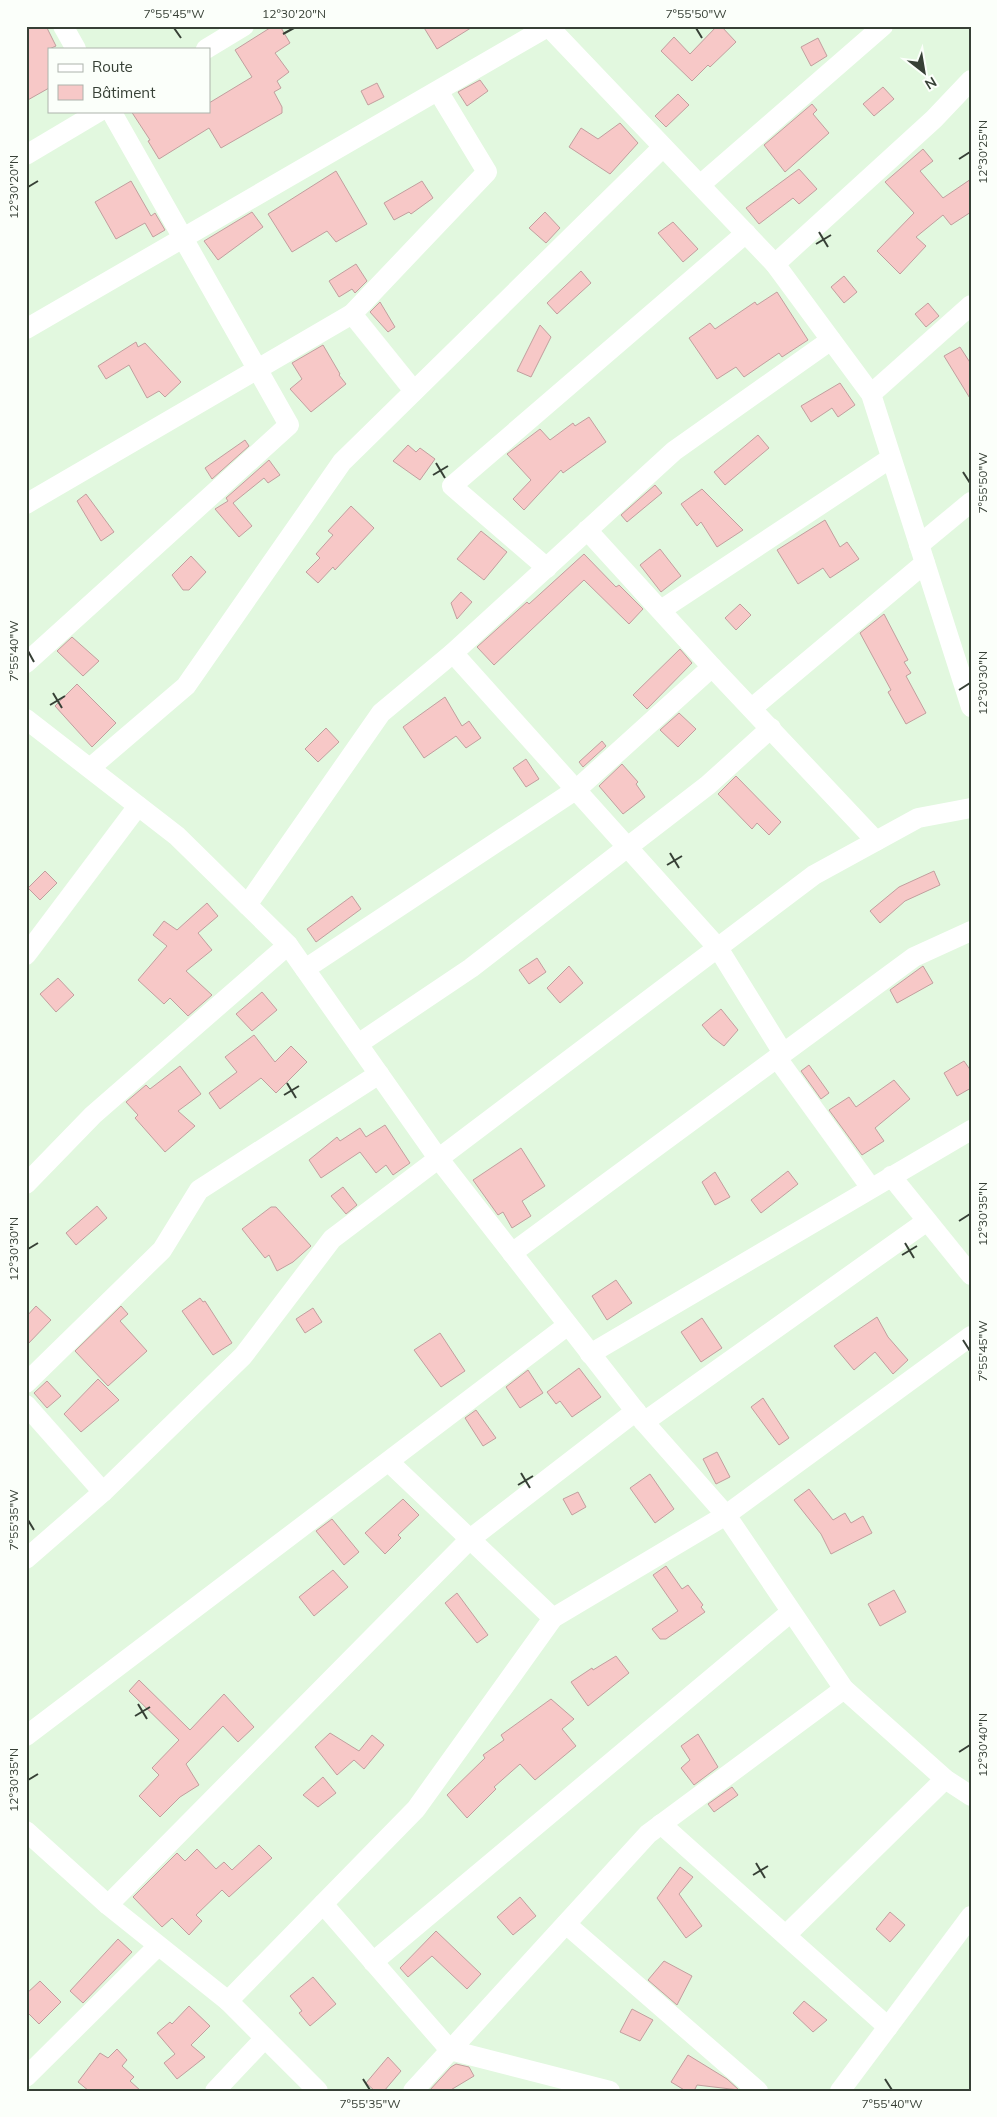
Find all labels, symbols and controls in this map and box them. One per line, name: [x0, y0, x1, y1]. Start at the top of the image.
text: 7°55'45"W: [143, 6, 205, 21]
text: 12°30'20"N: [262, 6, 326, 21]
text: 7°55'50"W: [665, 6, 727, 21]
legend: [48, 48, 210, 112]
north arrow: [900, 48, 950, 98]
text: Route: [92, 57, 133, 76]
text: N: [922, 73, 940, 94]
text: Bâtiment: [92, 83, 155, 102]
text: 12°30'25"N: [975, 120, 990, 184]
text: 12°30'20"N: [6, 155, 21, 219]
text: 7°55'50"W: [975, 452, 990, 514]
text: 7°55'40"W: [6, 620, 21, 682]
text: 12°30'30"N: [975, 651, 990, 715]
text: 12°30'35"N: [975, 1182, 990, 1246]
text: 12°30'30"N: [6, 1217, 21, 1281]
text: 7°55'45"W: [975, 1320, 990, 1382]
text: 7°55'35"W: [6, 1489, 21, 1551]
text: 12°30'40"N: [975, 1713, 990, 1777]
text: 12°30'35"N: [6, 1748, 21, 1812]
text: 7°55'35"W: [339, 2096, 401, 2111]
text: 7°55'40"W: [861, 2096, 923, 2111]

